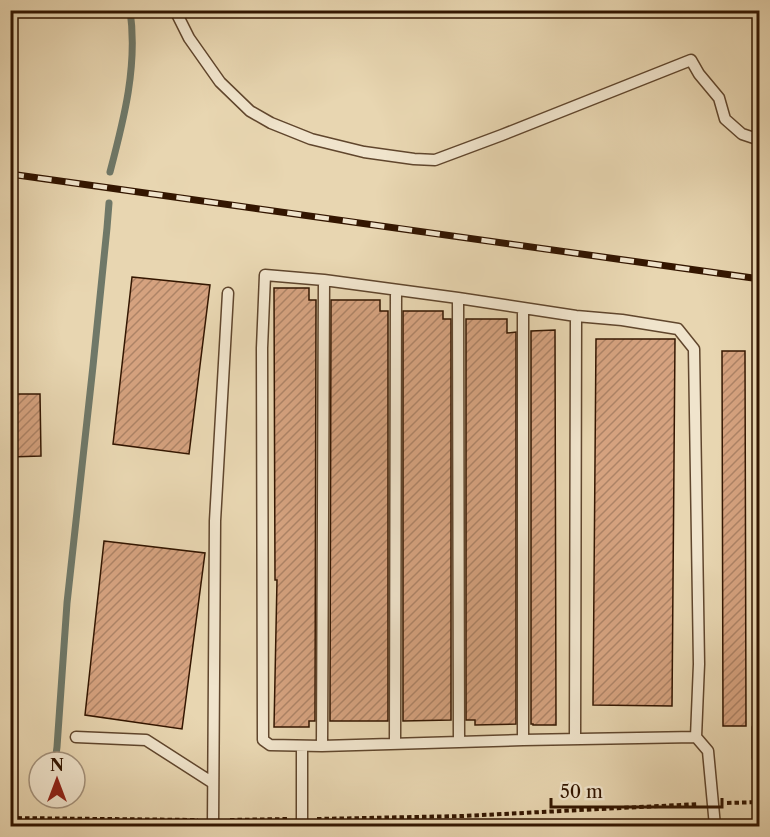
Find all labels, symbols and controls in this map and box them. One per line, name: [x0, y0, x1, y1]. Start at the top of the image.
north arrow: [27, 750, 87, 810]
text: N: [50, 755, 64, 775]
scale bar: [551, 771, 722, 809]
text: 50 m: [560, 781, 603, 803]

